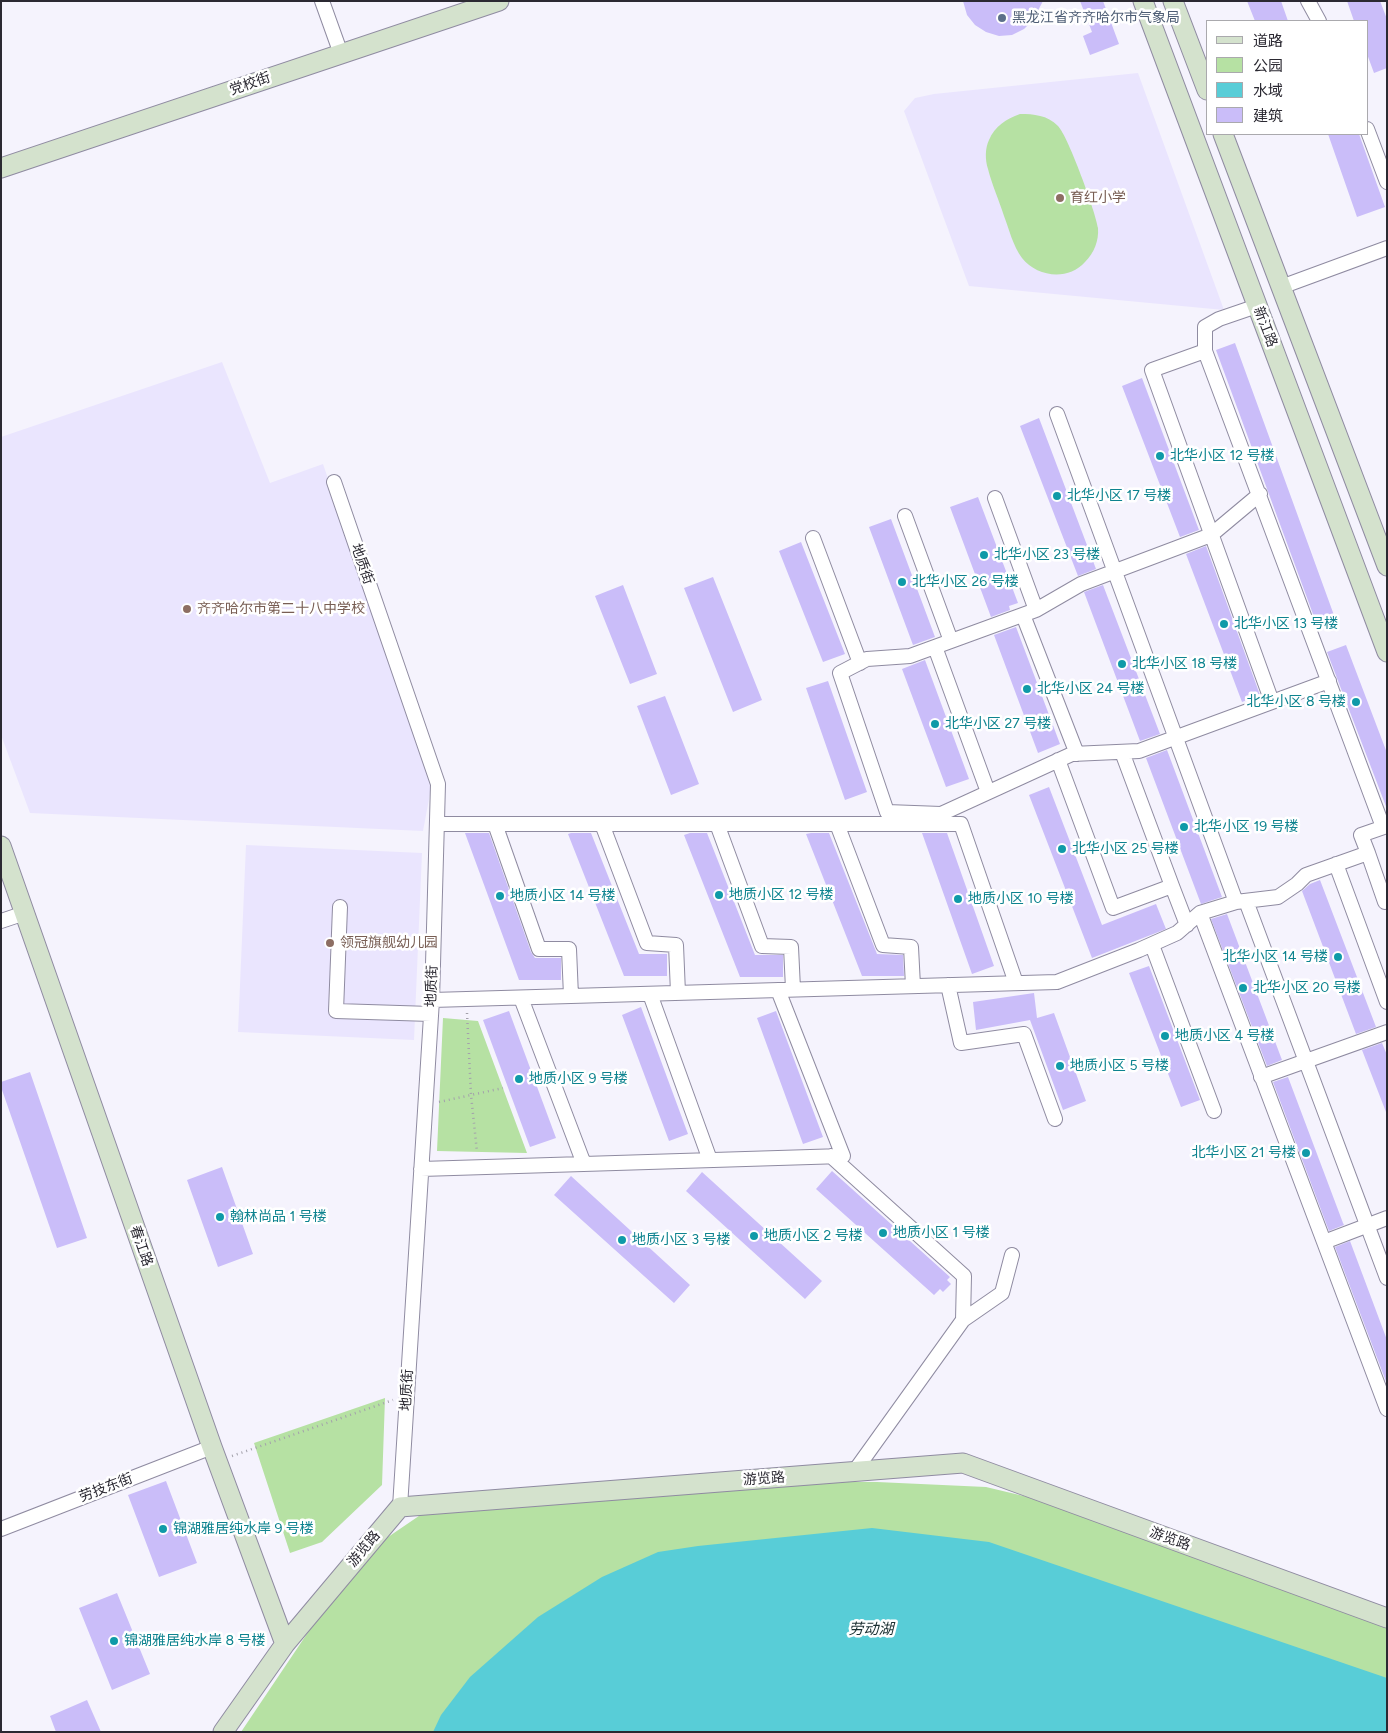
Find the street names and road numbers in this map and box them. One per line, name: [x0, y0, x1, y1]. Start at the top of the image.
street label: 党校街: [227, 69, 273, 99]
street label: 新江路: [1250, 304, 1280, 350]
street label: 地质街: [347, 541, 377, 587]
street label: 地质街: [423, 965, 441, 1007]
street label: 春江路: [126, 1223, 156, 1269]
street label: 地质街: [398, 1369, 416, 1411]
street label: 游览路: [742, 1469, 786, 1489]
street label: 劳技东街: [77, 1470, 135, 1506]
street label: 游览路: [1147, 1524, 1193, 1554]
street label: 游览路: [344, 1528, 384, 1570]

